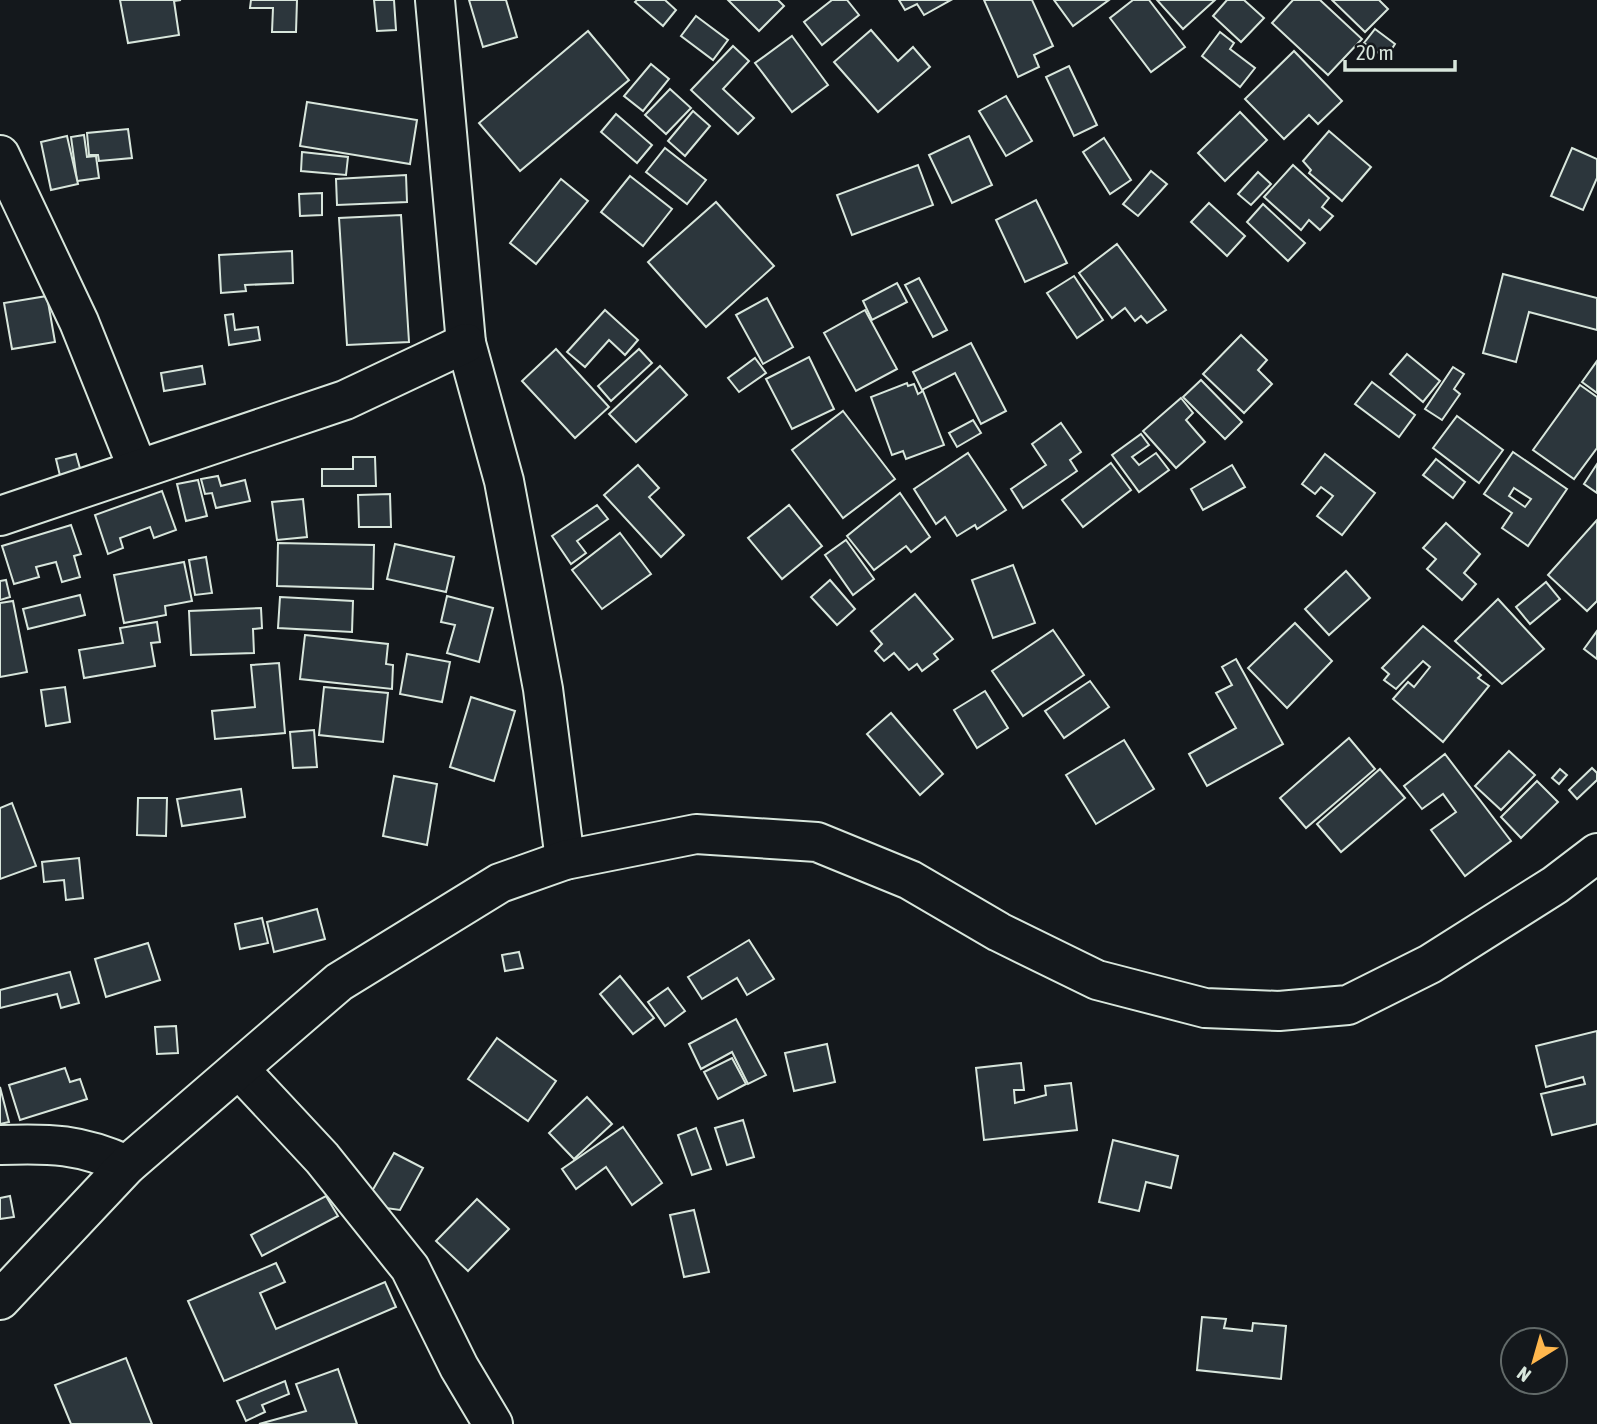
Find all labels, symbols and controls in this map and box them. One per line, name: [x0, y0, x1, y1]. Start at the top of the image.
scale bar: [1345, 28, 1455, 72]
text: 20 m: [1356, 40, 1394, 64]
north arrow: [1499, 1326, 1569, 1396]
text: N: [1513, 1362, 1535, 1387]

